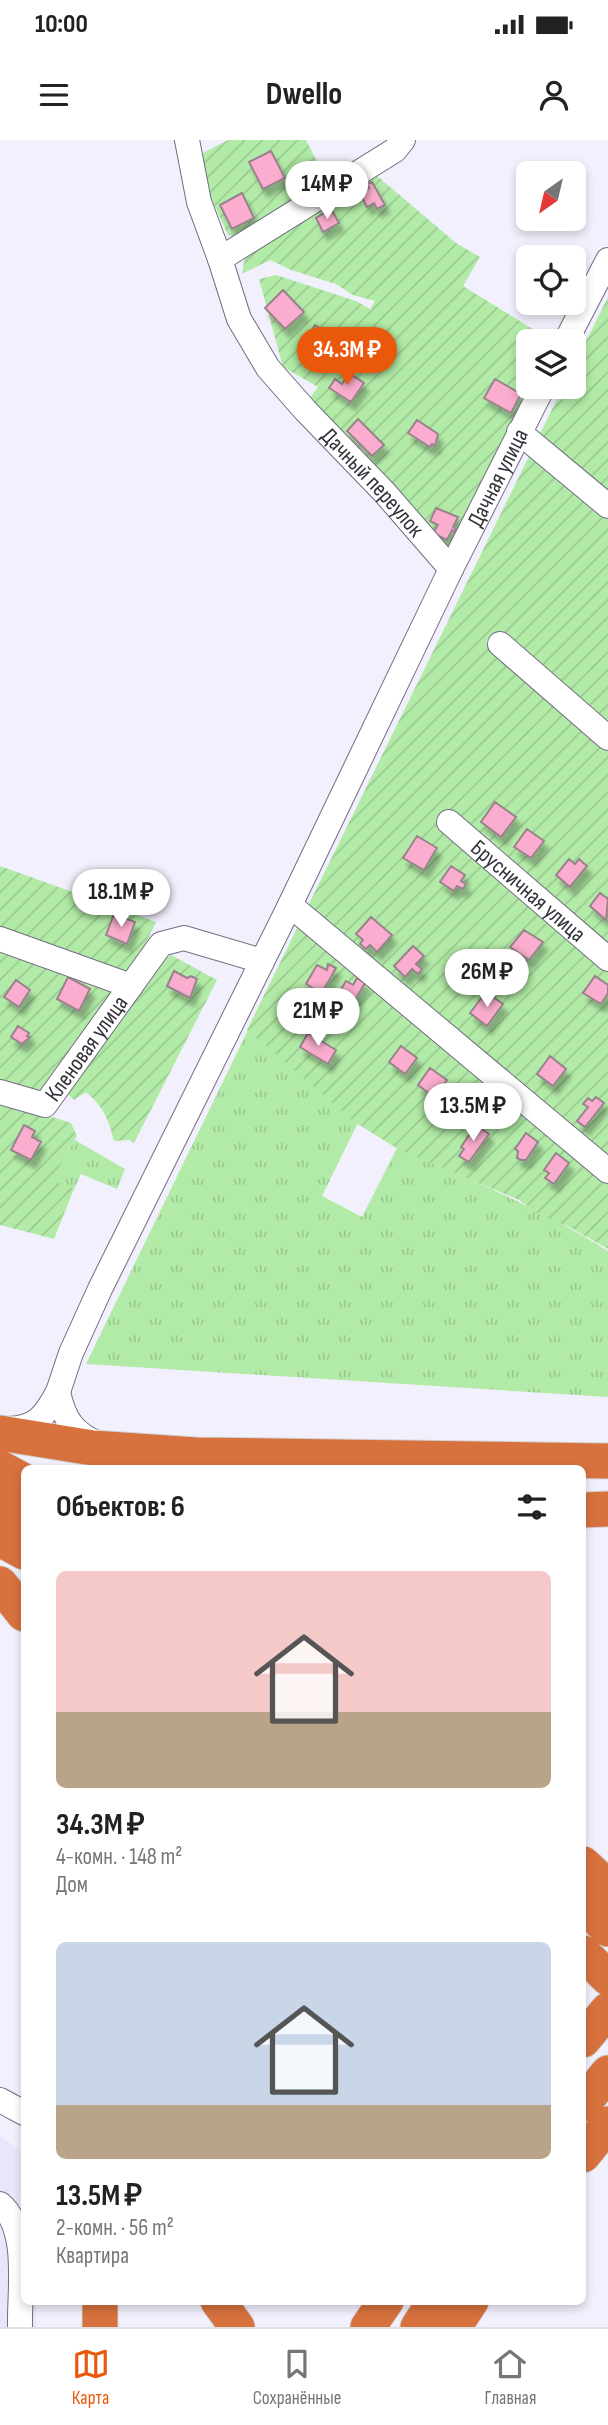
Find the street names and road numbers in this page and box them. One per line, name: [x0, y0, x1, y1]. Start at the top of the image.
street label: Дачный переулок: [315, 423, 430, 543]
street label: Дачная улица: [462, 424, 535, 532]
street label: Брусничная улица: [465, 834, 591, 948]
street label: Кленовая улица: [39, 990, 134, 1107]

